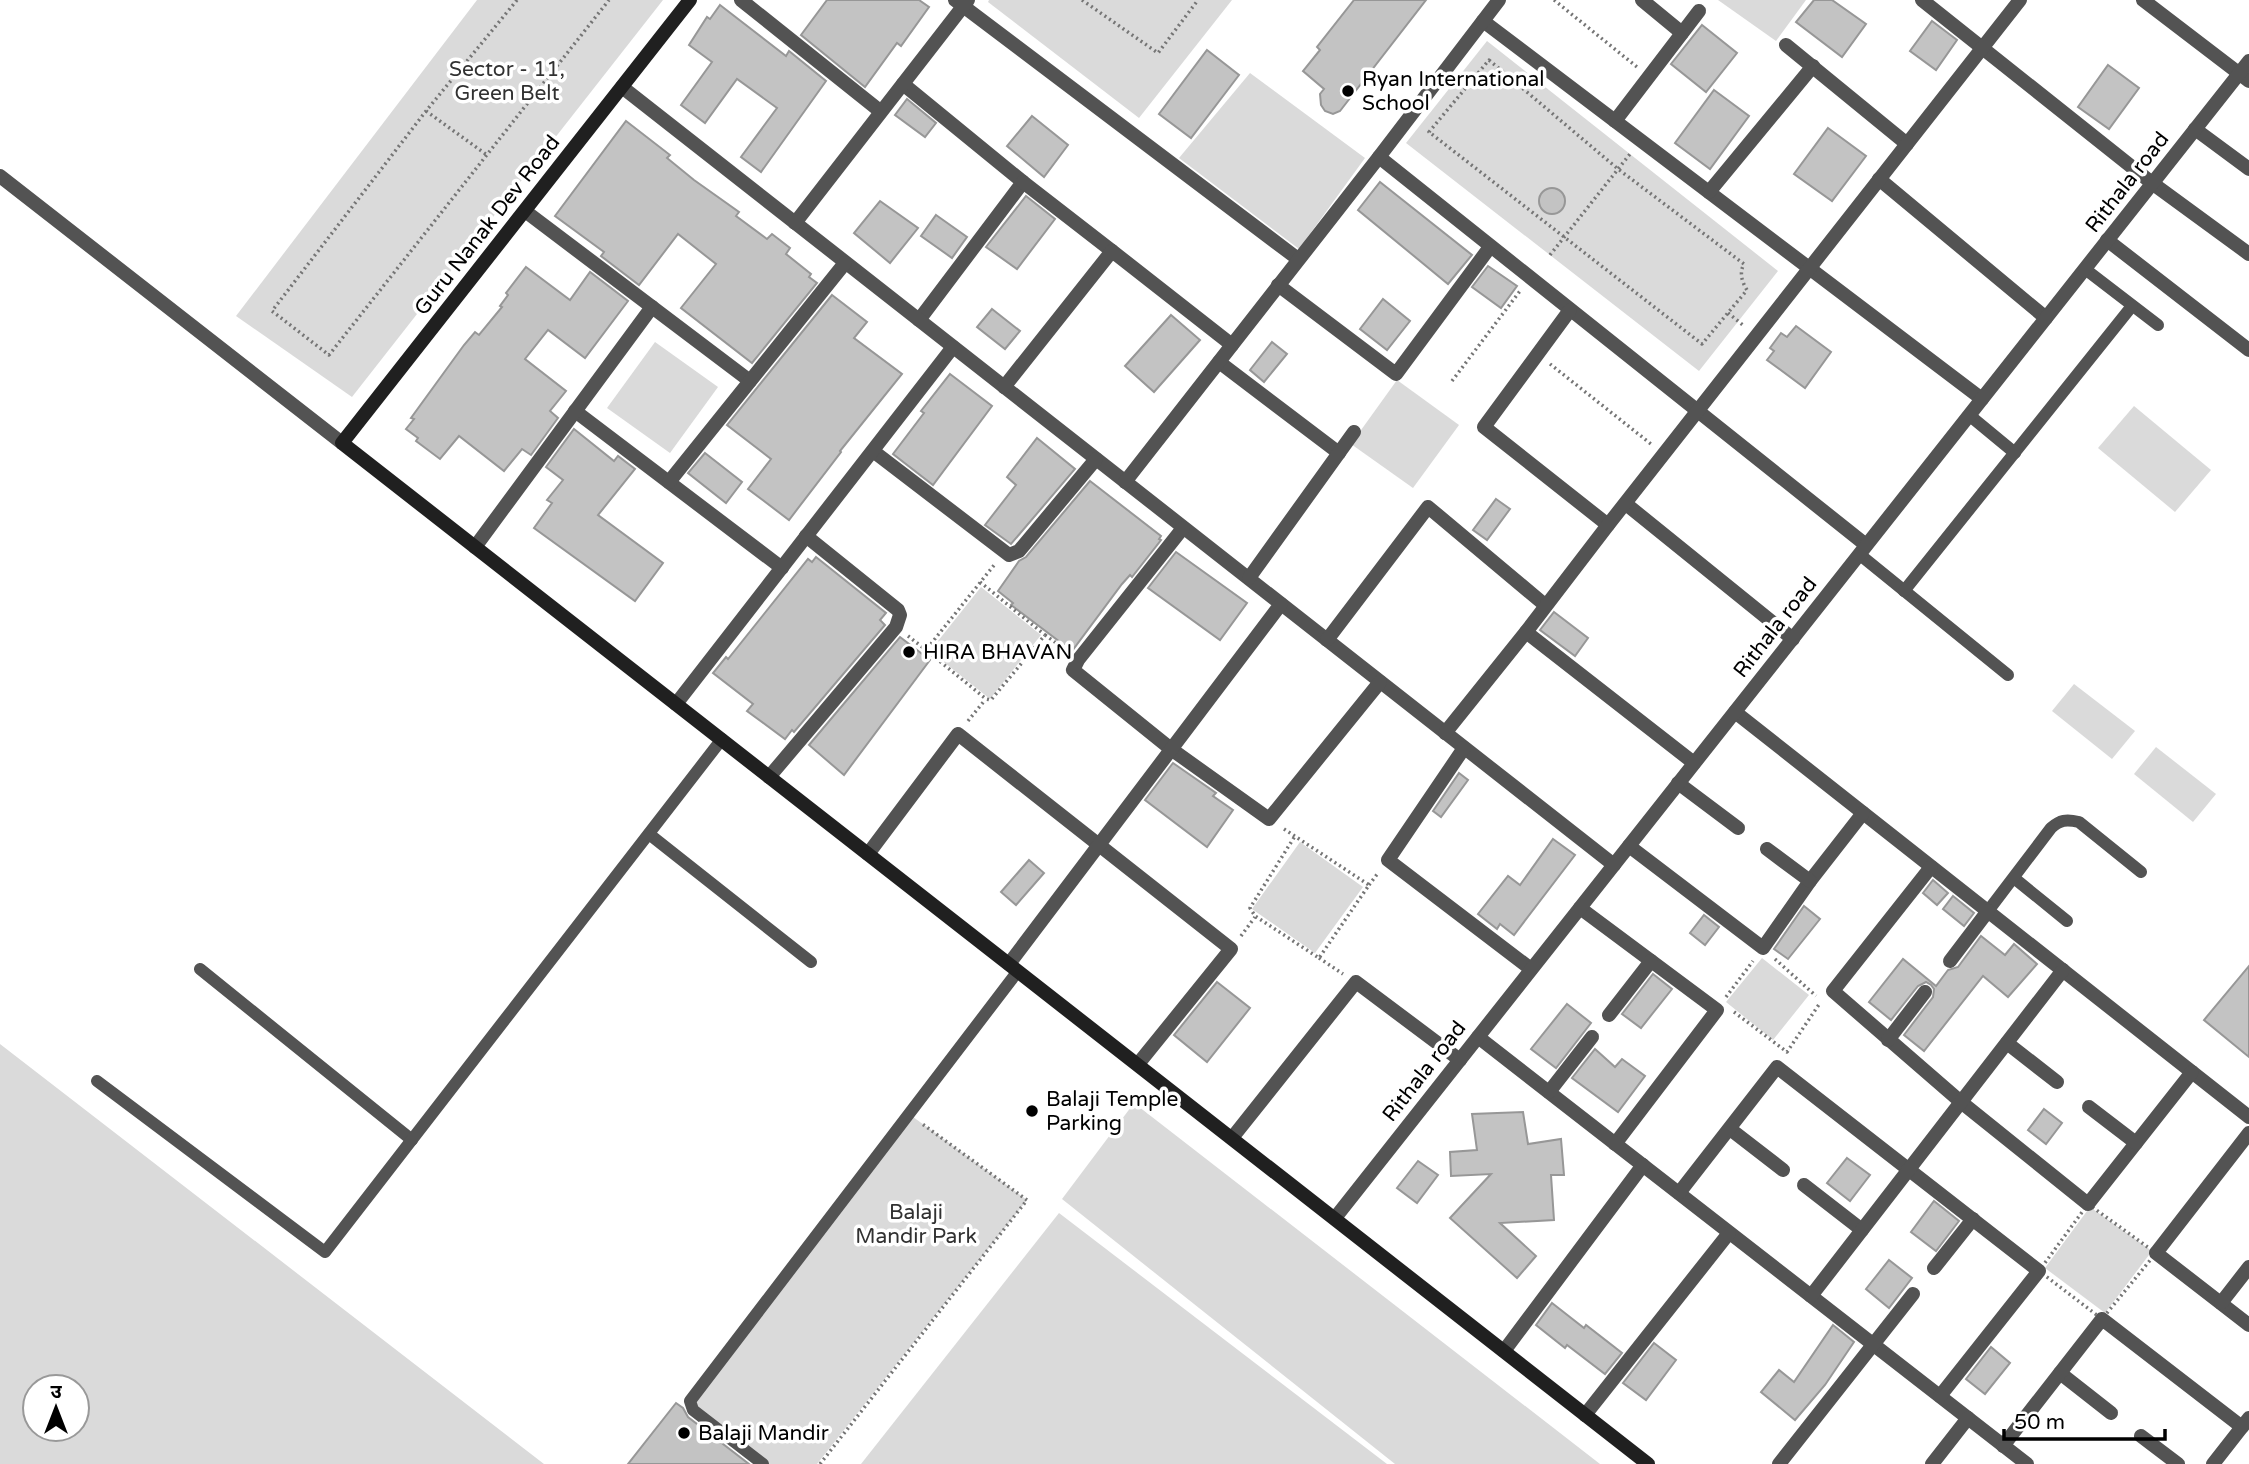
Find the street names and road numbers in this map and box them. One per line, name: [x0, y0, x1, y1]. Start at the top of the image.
street label: Rithala road: [2080, 127, 2174, 238]
street label: Guru Nanak Dev Road: [409, 130, 565, 320]
street label: Rithala road: [1728, 572, 1822, 683]
street label: Rithala road: [1377, 1016, 1471, 1127]

